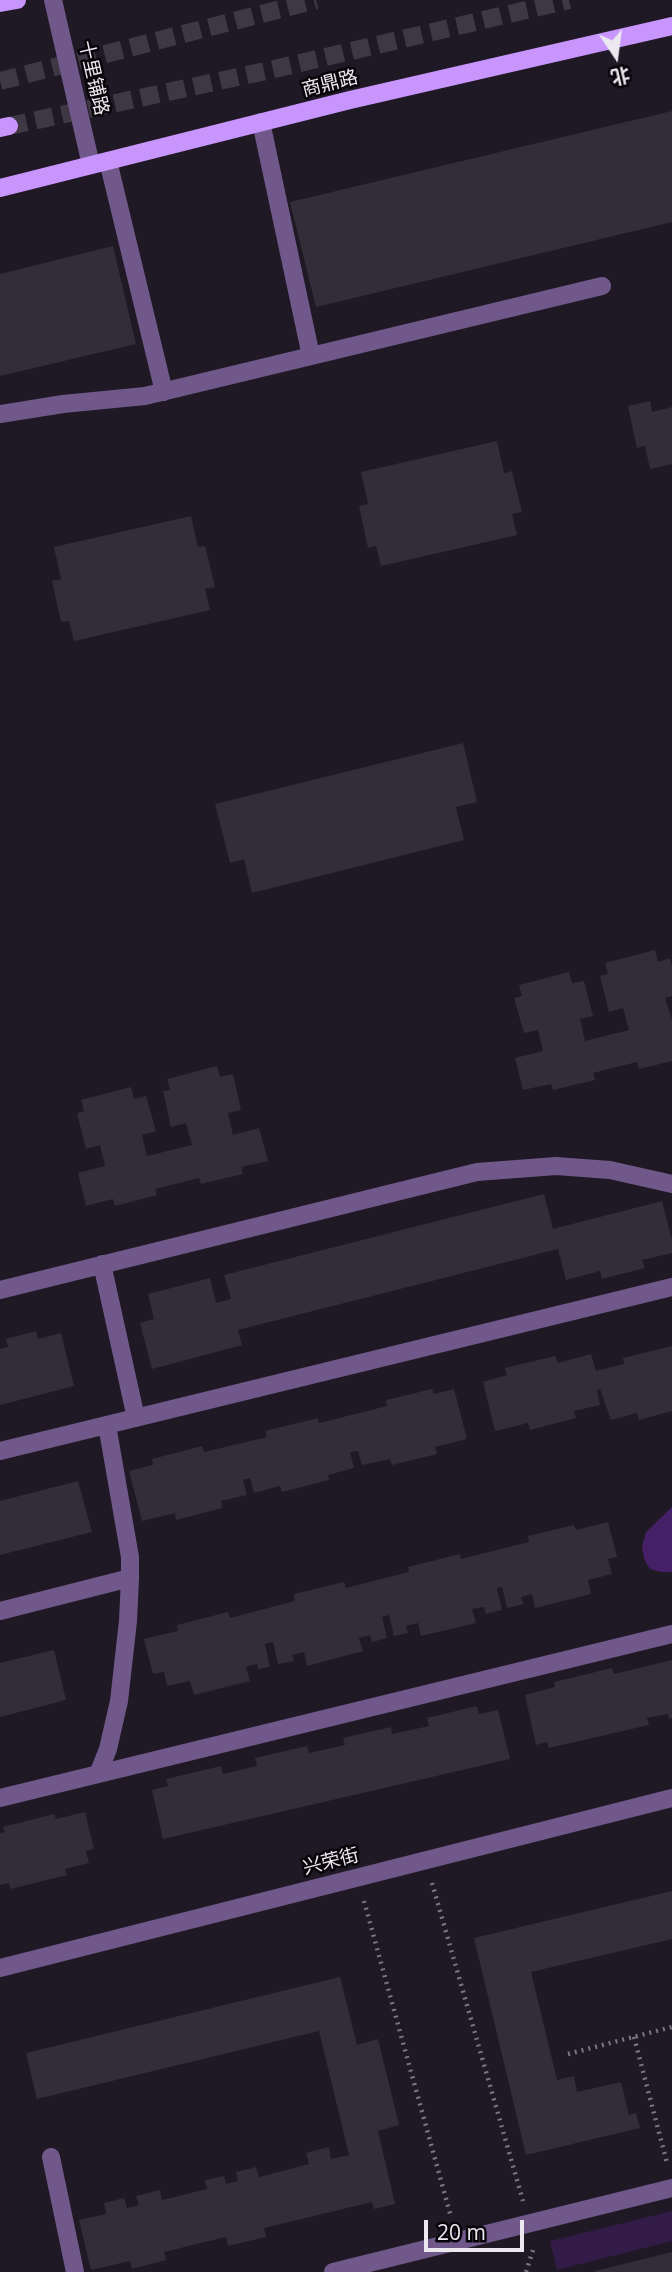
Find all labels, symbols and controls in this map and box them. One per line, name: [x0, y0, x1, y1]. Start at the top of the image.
north arrow: [581, 21, 651, 91]
street label: 十里铺路: [73, 38, 113, 118]
text: 北: [609, 62, 633, 91]
street label: 商鼎路: [300, 66, 360, 102]
street label: 兴荣街: [301, 1844, 361, 1880]
scale bar: [427, 2206, 527, 2250]
text: 20 m: [437, 2218, 486, 2246]

